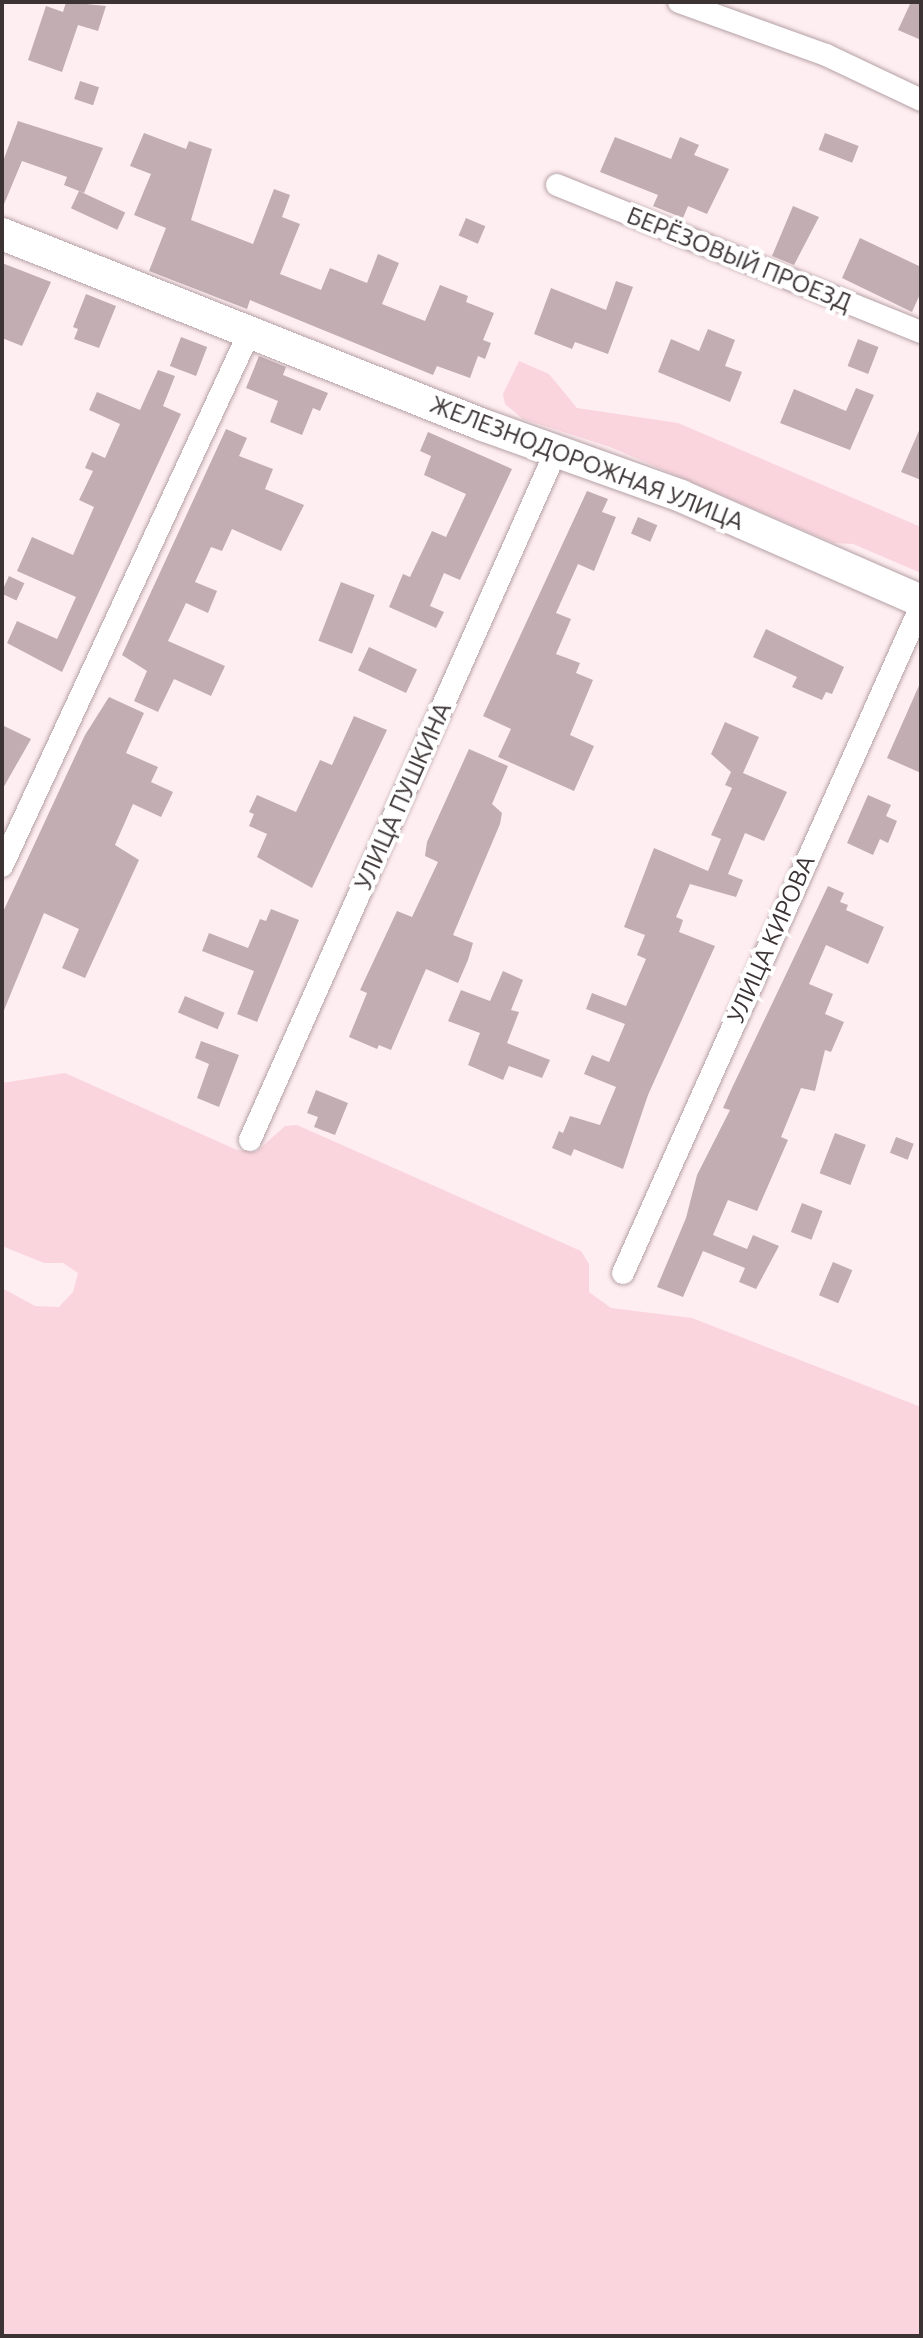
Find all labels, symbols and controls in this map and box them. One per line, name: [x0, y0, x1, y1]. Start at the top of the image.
street label: БЕРЁЗОВЫЙ ПРОЕЗД: [623, 201, 855, 317]
street label: ЖЕЛЕЗНОДОРОЖНАЯ УЛИЦА: [426, 390, 748, 536]
street label: УЛИЦА ПУШКИНА: [349, 698, 457, 894]
street label: УЛИЦА КИРОВА: [721, 851, 821, 1027]

